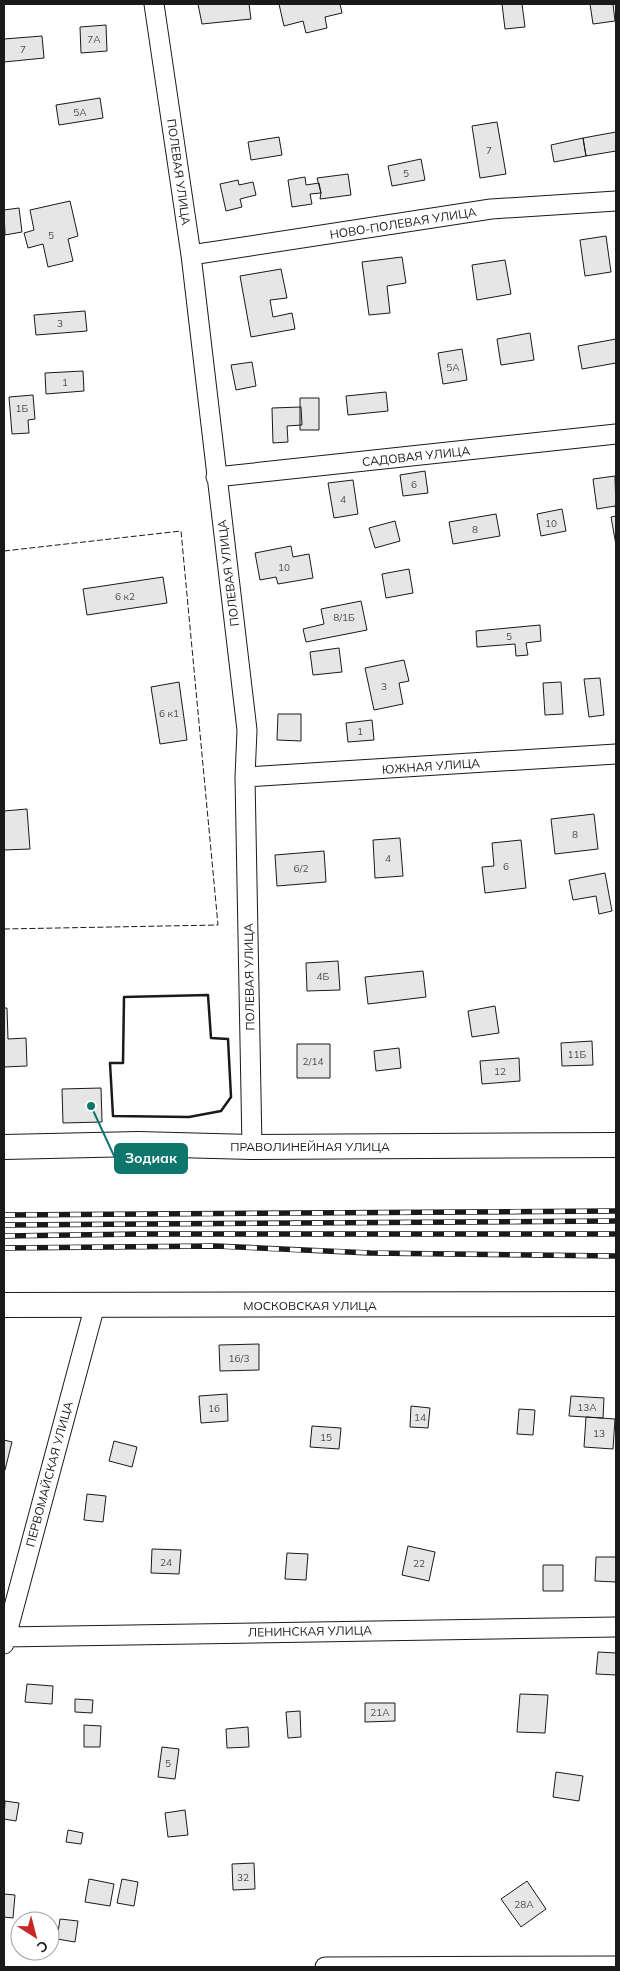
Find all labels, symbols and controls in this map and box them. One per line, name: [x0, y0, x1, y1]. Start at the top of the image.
house number: 7А: [87, 33, 101, 46]
house number: 7: [20, 43, 26, 56]
house number: 5А: [73, 106, 87, 119]
street label: ПОЛЕВАЯ УЛИЦА: [164, 118, 194, 226]
house number: 7: [486, 144, 492, 157]
house number: 5: [403, 167, 409, 180]
street label: НОВО-ПОЛЕВАЯ УЛИЦА: [329, 204, 478, 242]
house number: 5: [48, 229, 54, 242]
house number: 3: [57, 317, 63, 330]
house number: 5А: [446, 361, 460, 374]
house number: 1: [62, 376, 68, 389]
house number: 1Б: [16, 402, 29, 415]
street label: САДОВАЯ УЛИЦА: [361, 443, 471, 469]
house number: 6: [411, 478, 417, 491]
house number: 4: [340, 493, 346, 506]
house number: 10: [545, 517, 557, 530]
street label: ПОЛЕВАЯ УЛИЦА: [214, 519, 242, 627]
house number: 8: [472, 523, 478, 536]
house number: 10: [278, 561, 290, 574]
house number: 6 к2: [115, 590, 135, 603]
house number: 8/1Б: [333, 611, 355, 624]
house number: 5: [506, 630, 512, 643]
house number: 3: [381, 680, 387, 693]
house number: 6 к1: [159, 707, 179, 720]
house number: 1: [357, 725, 363, 738]
street label: ЮЖНАЯ УЛИЦА: [381, 755, 481, 777]
house number: 8: [572, 828, 578, 841]
house number: 4: [385, 852, 391, 865]
house number: 6: [503, 860, 509, 873]
house number: 6/2: [294, 862, 308, 875]
street label: ПОЛЕВАЯ УЛИЦА: [241, 923, 257, 1031]
house number: 4Б: [317, 970, 330, 983]
house number: 11Б: [568, 1048, 587, 1061]
house number: 2/14: [303, 1055, 323, 1068]
house number: 12: [494, 1065, 506, 1078]
street label: ПРАВОЛИНЕЙНАЯ УЛИЦА: [230, 1139, 390, 1154]
callout: Зодиак: [115, 1144, 187, 1173]
text: Зодиак: [125, 1149, 178, 1167]
street label: МОСКОВСКАЯ УЛИЦА: [243, 1298, 377, 1313]
house number: 16/3: [229, 1352, 249, 1365]
street label: ПЕРВОМАЙСКАЯ УЛИЦА: [22, 1399, 76, 1548]
house number: 13А: [577, 1401, 597, 1414]
house number: 16: [208, 1402, 220, 1415]
house number: 14: [414, 1411, 426, 1424]
house number: 13: [593, 1427, 605, 1440]
house number: 15: [320, 1431, 332, 1444]
house number: 24: [160, 1556, 172, 1569]
house number: 22: [413, 1557, 425, 1570]
street label: ЛЕНИНСКАЯ УЛИЦА: [248, 1622, 372, 1640]
house number: 21А: [370, 1706, 390, 1719]
house number: 5: [165, 1757, 171, 1770]
house number: 32: [237, 1871, 249, 1884]
house number: 28А: [514, 1898, 534, 1911]
north arrow: [10, 1911, 60, 1961]
text: С: [33, 1936, 52, 1957]

